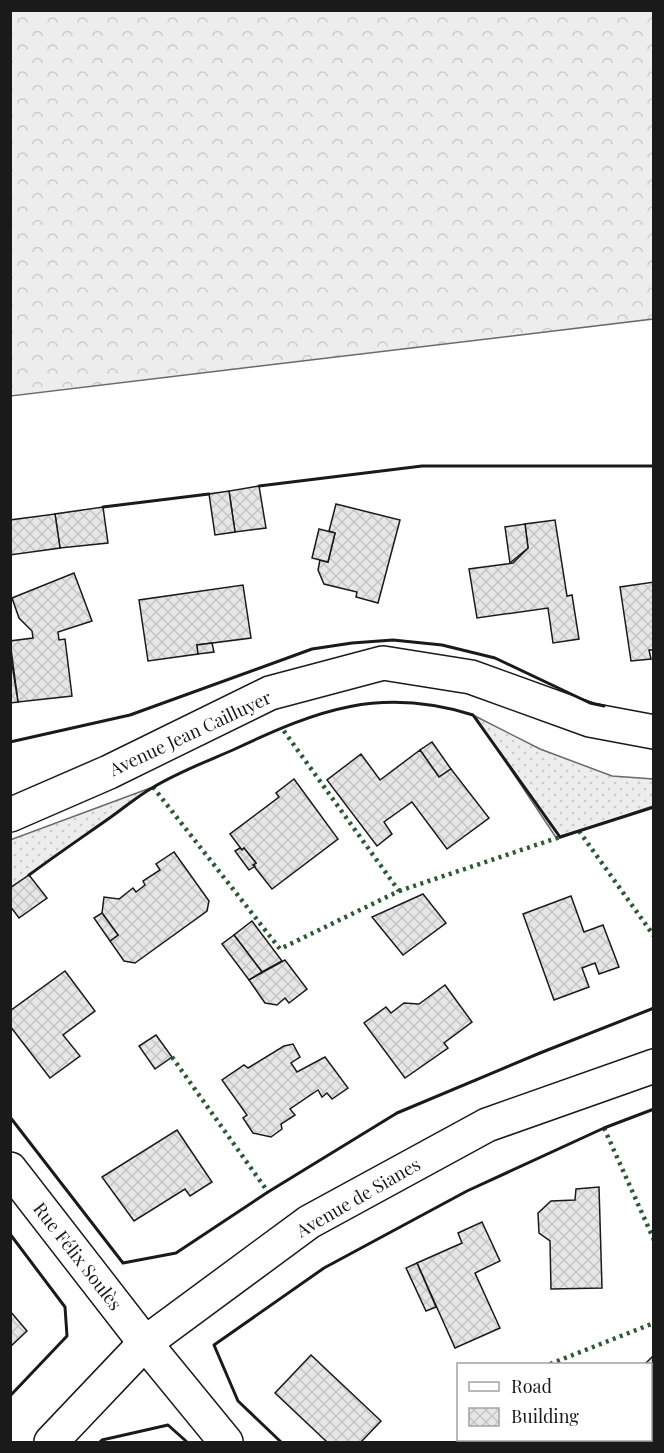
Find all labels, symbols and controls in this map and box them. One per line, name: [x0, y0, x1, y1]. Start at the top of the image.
street label: Avenue Jean Cailluyer: [104, 685, 275, 782]
street label: Avenue de Sianes: [291, 1152, 425, 1243]
street label: Rue Félix Soulès: [28, 1197, 128, 1315]
legend: [457, 1363, 652, 1441]
text: Road: [511, 1374, 552, 1398]
text: Building: [511, 1404, 579, 1428]

